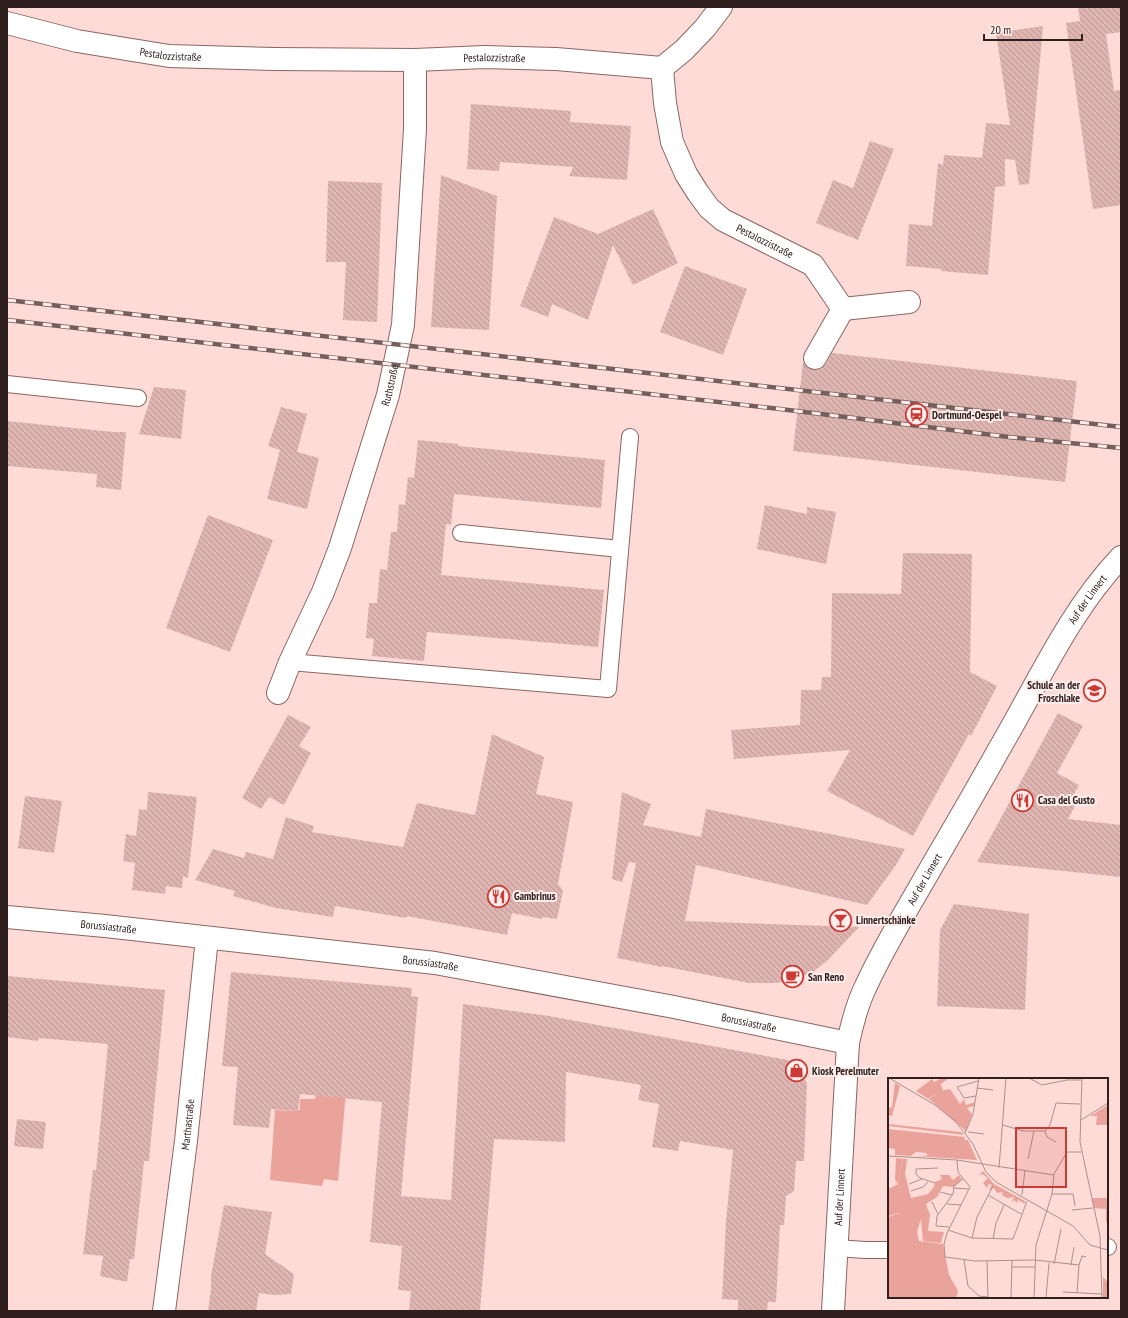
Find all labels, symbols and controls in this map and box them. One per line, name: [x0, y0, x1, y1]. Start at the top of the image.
scale bar: [984, 16, 1082, 42]
text: 20 m: [990, 22, 1011, 37]
street label: Pestalozzistraße: [139, 44, 202, 64]
street label: Pestalozzistraße: [463, 50, 526, 65]
street label: Pestalozzistraße: [734, 221, 796, 261]
street label: Ruthstraße: [378, 363, 401, 408]
station icon: Dortmund-Oespel: [904, 402, 930, 428]
place label: Dortmund-Oespel: [932, 408, 1002, 422]
street label: Auf der Linnert: [1065, 572, 1110, 627]
place label: Schule an der Froschlake: [1027, 678, 1081, 705]
school or university icon: Schule an der Froschlake: [1082, 678, 1108, 704]
restaurant icon: Casa del Gusto: [1010, 787, 1036, 813]
place label: Casa del Gusto: [1038, 793, 1095, 807]
street label: Auf der Linnert: [904, 851, 945, 908]
restaurant icon: Gambrinus: [485, 883, 511, 909]
place label: Gambrinus: [514, 889, 556, 903]
bar icon: Linnertschänke: [828, 907, 854, 933]
place label: Linnertschänke: [856, 913, 916, 927]
street label: Borussiastraße: [80, 917, 138, 937]
street label: Borussiastraße: [402, 952, 460, 974]
cafe icon: San Reno: [780, 964, 806, 990]
place label: San Reno: [808, 970, 844, 984]
street label: Borussiastraße: [720, 1010, 778, 1035]
shop icon: Kiosk Perelmuter: [783, 1058, 809, 1084]
place label: Kiosk Perelmuter: [812, 1064, 880, 1078]
inset map: [888, 1078, 1108, 1298]
street label: Marthastraße: [178, 1098, 197, 1151]
street label: Auf der Linnert: [831, 1168, 848, 1226]

